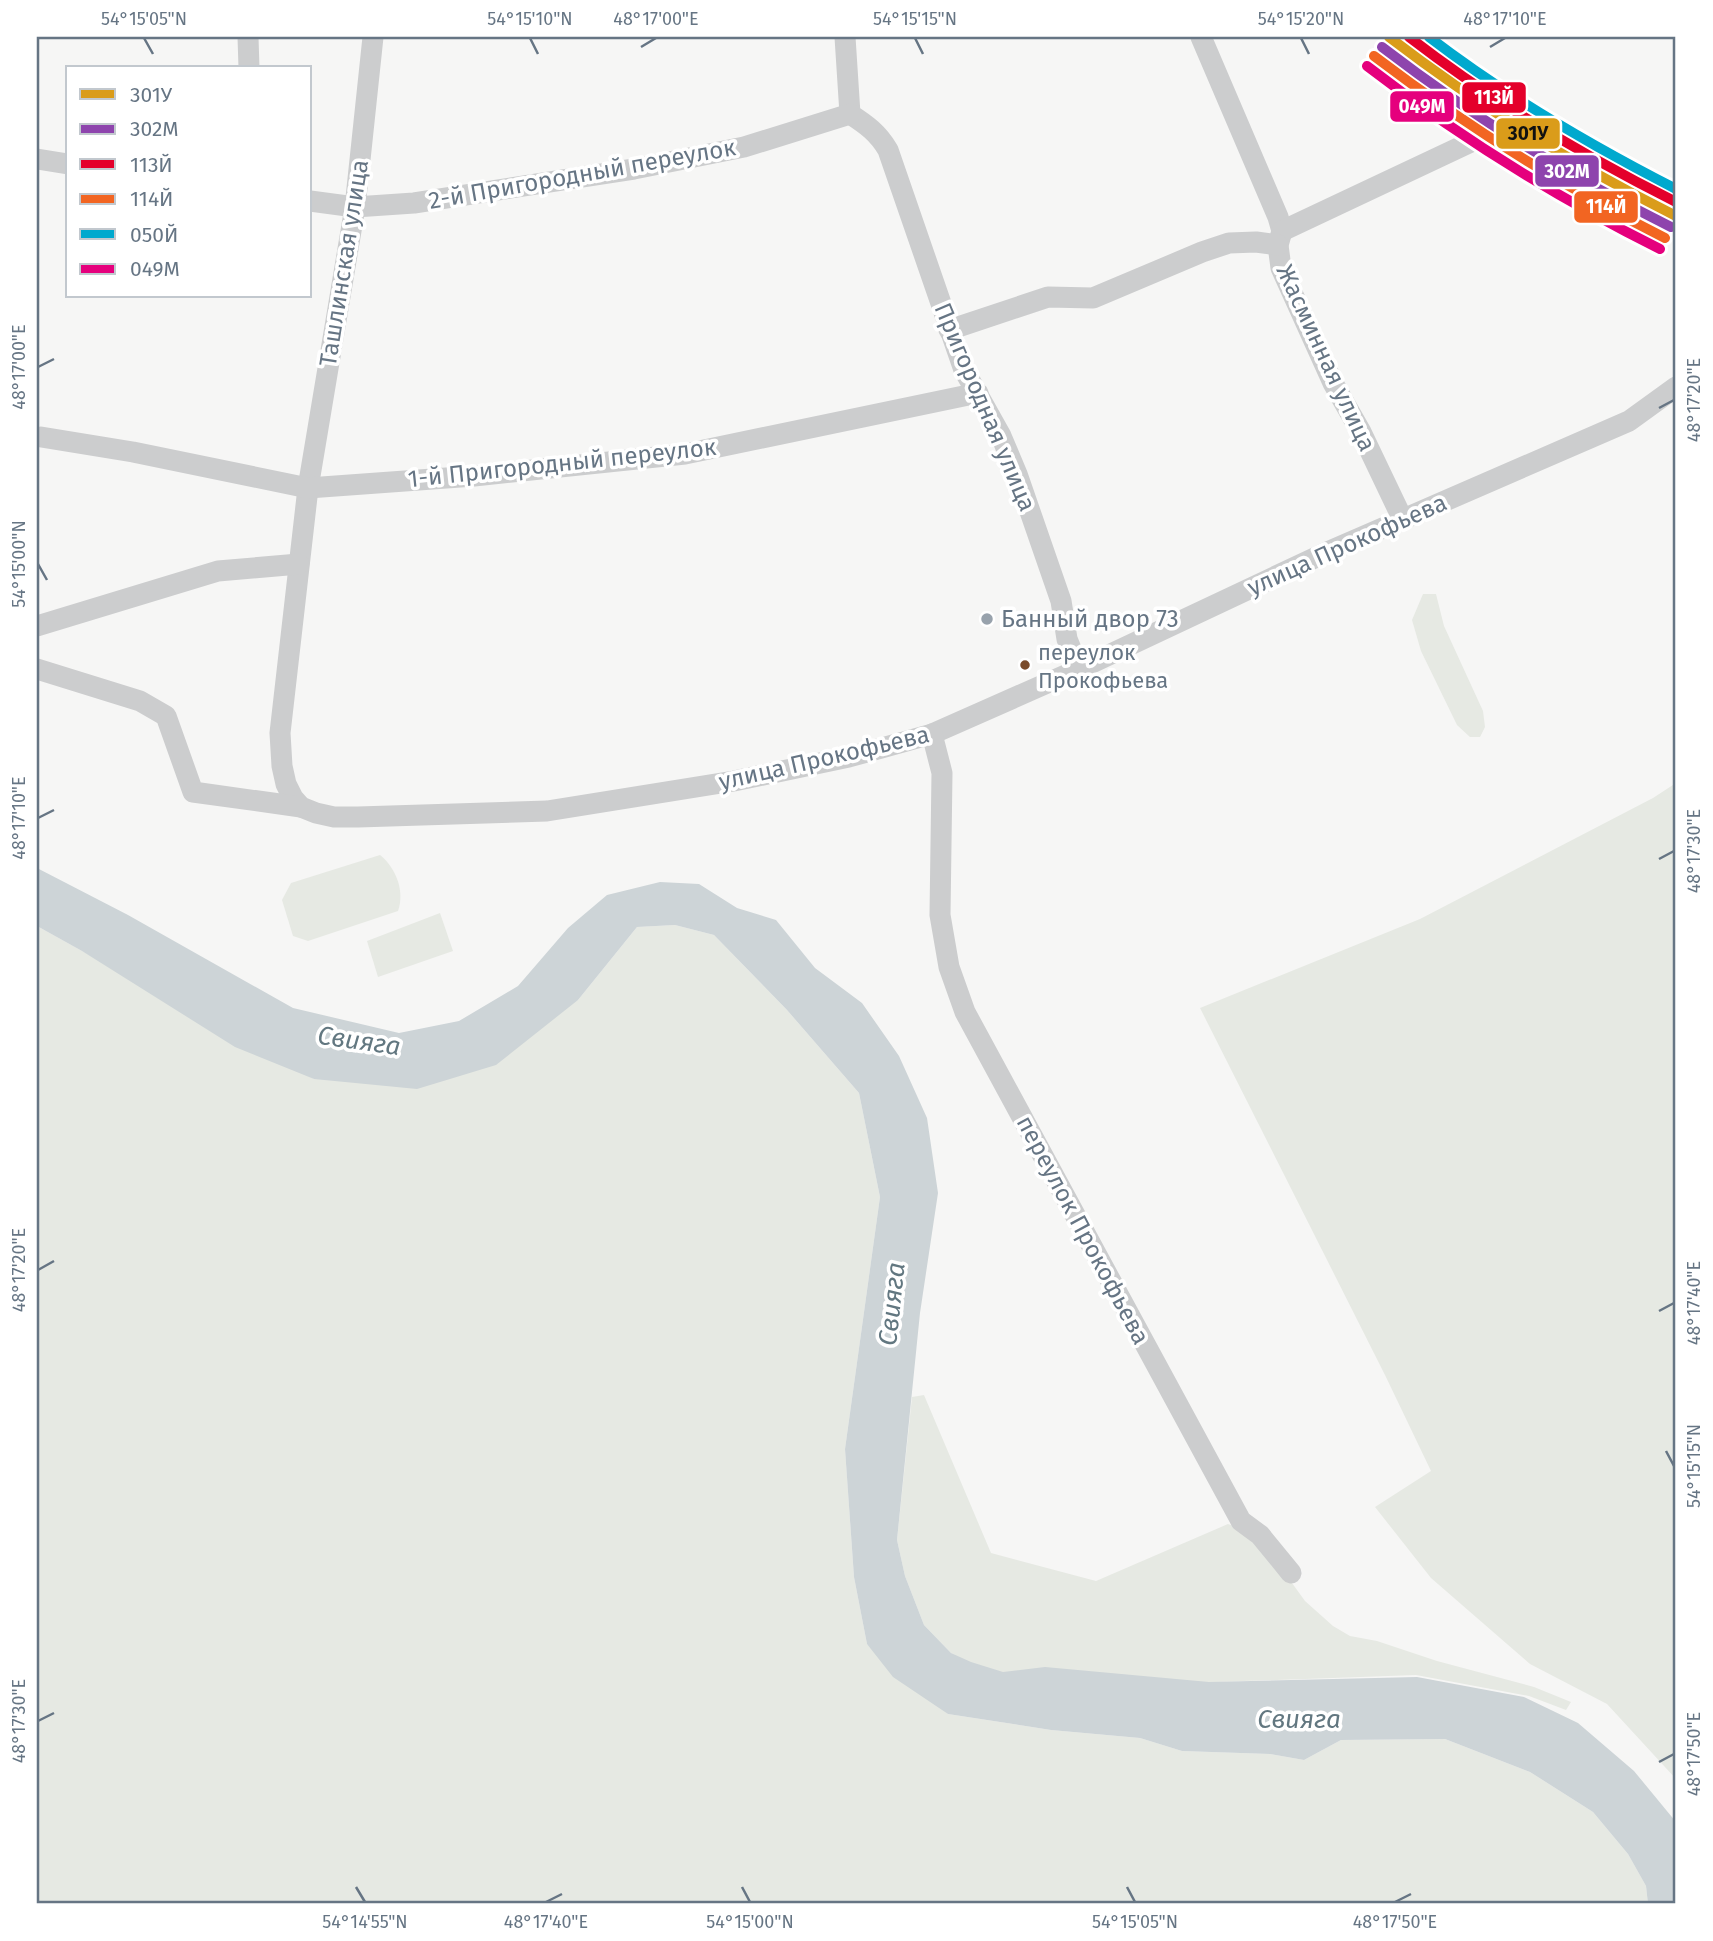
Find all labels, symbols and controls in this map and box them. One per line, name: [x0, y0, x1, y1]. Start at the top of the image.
text: 54°15'05"N: [101, 8, 187, 30]
text: 54°15'10"N: [487, 8, 573, 30]
text: 48°17'00"E: [613, 8, 699, 30]
text: 54°15'15"N: [873, 8, 957, 30]
text: 54°15'20"N: [1258, 8, 1344, 30]
text: 48°17'10"E: [1463, 8, 1547, 30]
legend: [66, 66, 312, 298]
line badge: 113Й: [1461, 81, 1527, 114]
text: 301У: [130, 82, 173, 108]
text: 113Й: [1474, 85, 1514, 109]
line badge: 049М: [1389, 90, 1455, 123]
text: 049М: [1398, 95, 1446, 118]
text: 302М: [130, 116, 179, 142]
line badge: 301У: [1495, 117, 1561, 150]
text: 301У: [1507, 122, 1549, 145]
street label: 2-й Пригородный переулок: [426, 133, 738, 215]
text: 113Й: [130, 152, 173, 178]
line badge: 302М: [1534, 154, 1600, 188]
street label: Ташлинская улица: [314, 158, 374, 368]
text: 302М: [1543, 160, 1590, 183]
text: 114Й: [130, 186, 173, 212]
line badge: 114Й: [1573, 190, 1639, 224]
text: 114Й: [1586, 194, 1626, 218]
text: 050Й: [130, 222, 178, 248]
text: 049М: [130, 256, 180, 282]
street label: Жасминная улица: [1271, 260, 1381, 456]
street label: Пригородная улица: [928, 299, 1042, 515]
text: 48°17'00"E: [8, 324, 30, 410]
text: 48°17'20"E: [1683, 358, 1705, 442]
street label: 1-й Пригородный переулок: [407, 433, 718, 493]
street label: улица Прокофьева: [1243, 488, 1451, 602]
text: 54°15'00"N: [8, 520, 30, 608]
place label: Банный двор 73: [1001, 605, 1179, 633]
marker: Банный двор 73: [979, 611, 995, 627]
place label: переулок Прокофьева: [1038, 639, 1168, 694]
marker: переулок Прокофьева: [1018, 658, 1032, 672]
street label: улица Прокофьева: [716, 720, 932, 796]
text: 48°17'10"E: [8, 776, 30, 860]
text: 48°17'30"E: [1683, 809, 1705, 893]
water label: Свияга: [315, 1020, 403, 1062]
street label: переулок Прокофьева: [1011, 1111, 1155, 1349]
text: 48°17'20"E: [8, 1228, 30, 1312]
water label: Свияга: [872, 1261, 912, 1347]
text: 48°17'40"E: [1683, 1261, 1705, 1345]
text: 54°15'15"N: [1683, 1424, 1705, 1508]
text: 48°17'30"E: [8, 1679, 30, 1763]
water label: Свияга: [1257, 1704, 1341, 1735]
text: 48°17'50"E: [1683, 1712, 1705, 1796]
text: 54°14'55"N: [322, 1911, 408, 1933]
text: 48°17'40"E: [504, 1911, 588, 1933]
text: 54°15'00"N: [706, 1911, 794, 1933]
text: 54°15'05"N: [1092, 1911, 1178, 1933]
text: 48°17'50"E: [1353, 1911, 1437, 1933]

